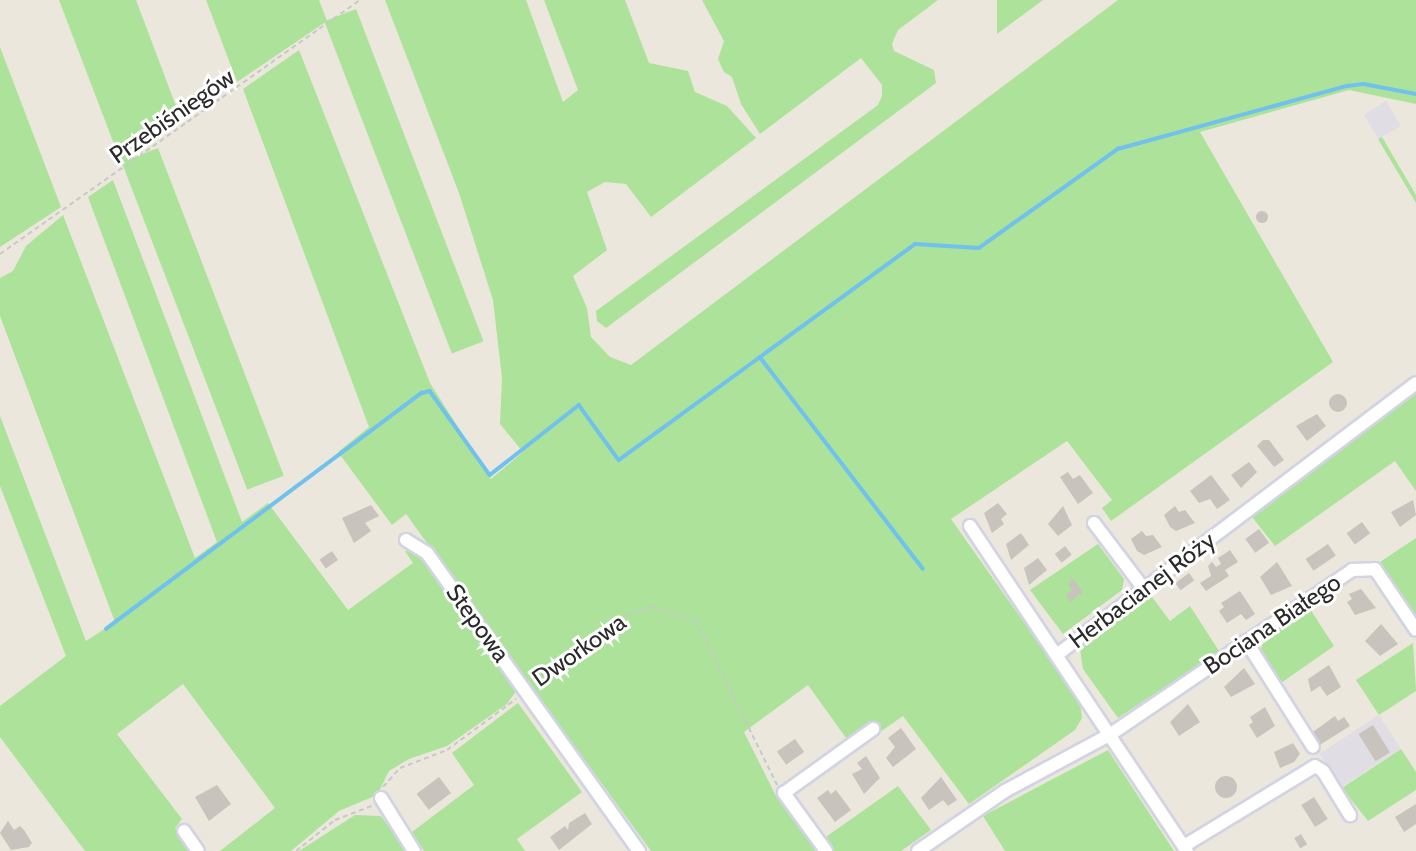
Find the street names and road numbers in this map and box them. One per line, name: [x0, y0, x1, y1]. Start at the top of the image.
street label: Przebiśniegów: [104, 62, 240, 170]
street label: Herbacianej Róży: [1063, 526, 1221, 654]
street label: Bociana Białego: [1198, 568, 1346, 680]
street label: Stepowa: [440, 578, 516, 668]
street label: Dworkowa: [527, 607, 631, 693]

